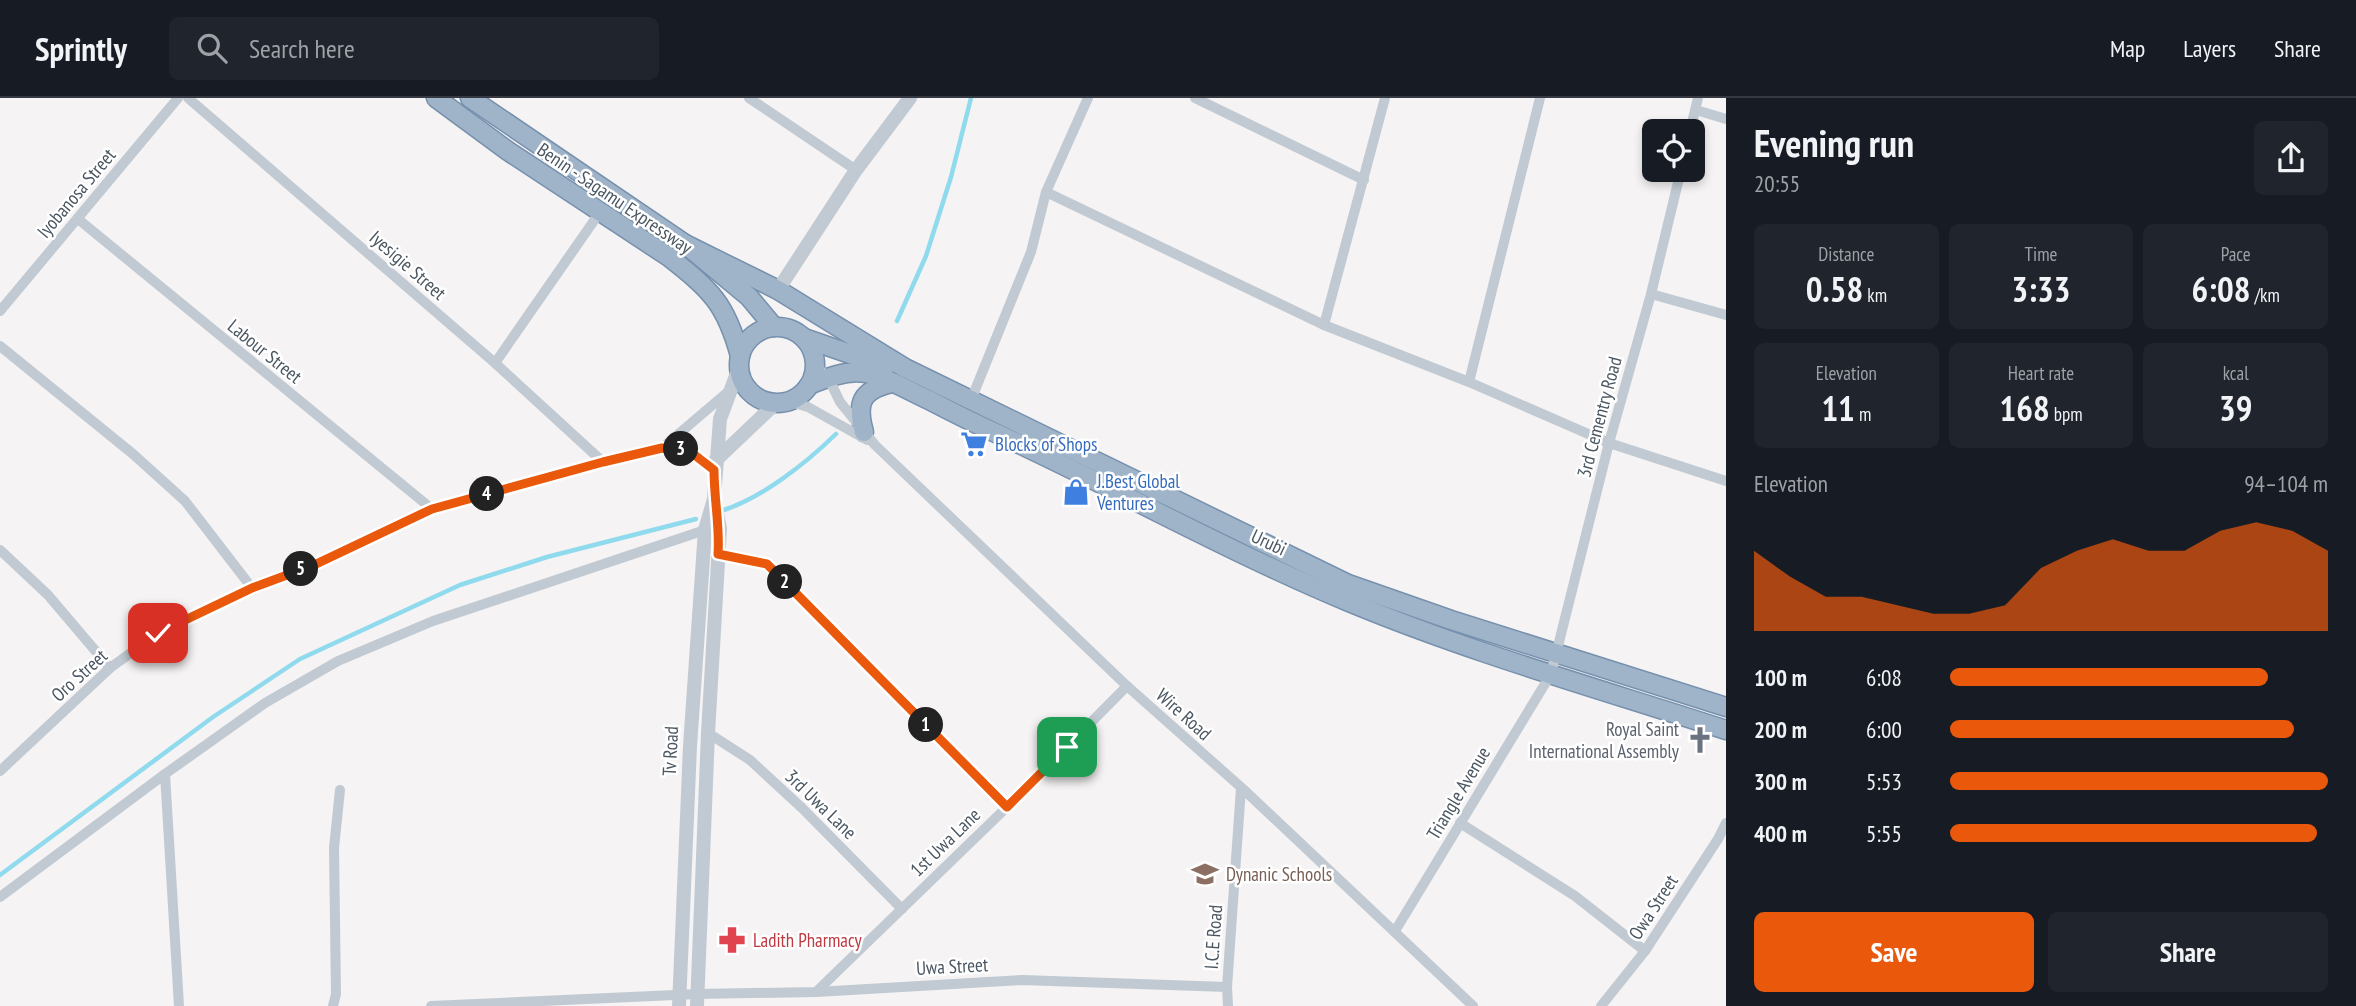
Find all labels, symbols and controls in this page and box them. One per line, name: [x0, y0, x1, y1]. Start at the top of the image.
search box: [169, 17, 659, 80]
text: Sprintly: [35, 27, 127, 70]
icon: search: [193, 29, 231, 67]
text: Search here: [249, 32, 355, 65]
text: Map: [2110, 33, 2145, 64]
text: Layers: [2183, 33, 2236, 64]
text: Share: [2274, 33, 2321, 64]
text: Evening run: [1754, 118, 1914, 167]
map controls: [1642, 119, 1705, 182]
button: locate: [1642, 119, 1705, 182]
button: share: [2254, 121, 2328, 195]
street label: Benin - Sagamu Expressway: [533, 137, 698, 259]
street label: Iyobanosa Street: [32, 143, 121, 243]
text: 20:55: [1754, 169, 1800, 198]
street label: Iyesigie Street: [365, 225, 452, 305]
text: Distance: [1818, 242, 1874, 266]
text: Time: [2025, 242, 2057, 266]
text: Pace: [2221, 242, 2251, 266]
text: 0.58: [1806, 266, 1863, 312]
text: 3:33: [2012, 266, 2070, 312]
text: 6:08: [2191, 266, 2250, 312]
text: km: [1863, 283, 1887, 307]
text: /km: [2250, 283, 2280, 307]
street label: Labour Street: [223, 314, 308, 389]
street label: 3rd Cementry Road: [1571, 354, 1627, 480]
text: Elevation: [1816, 361, 1877, 385]
text: Heart rate: [2008, 361, 2074, 385]
text: kcal: [2223, 361, 2249, 385]
text: 11: [1821, 385, 1855, 431]
text: 168: [1999, 385, 2050, 431]
text: 39: [2219, 385, 2252, 431]
text: m: [1855, 402, 1871, 426]
text: bpm: [2050, 402, 2083, 426]
supermarket icon: Blocks of Shops: [959, 429, 989, 459]
pin: 3: [664, 432, 698, 466]
place label: Blocks of Shops: [995, 432, 1098, 456]
text: 3: [676, 436, 685, 460]
place label: J.Best Global Ventures: [1096, 469, 1180, 515]
text: Elevation: [1754, 469, 1828, 498]
text: 94–104 m: [2244, 469, 2328, 498]
pin: 4: [470, 476, 504, 512]
shop icon: J.Best Global Ventures: [1061, 477, 1091, 507]
text: 4: [482, 481, 491, 505]
street label: Urubi: [1248, 524, 1290, 560]
pin: 5: [284, 552, 318, 587]
text: 5: [296, 556, 305, 580]
pin: 2: [768, 564, 802, 600]
text: 2: [780, 569, 789, 593]
pin: [128, 603, 188, 663]
icon: check: [139, 614, 177, 652]
street label: Oro Street: [46, 643, 113, 706]
text: 100 m: [1754, 663, 1807, 692]
text: 6:08: [1866, 663, 1902, 692]
street label: Wire Road: [1151, 683, 1217, 745]
pin: 1: [908, 708, 944, 742]
text: 1: [921, 712, 930, 736]
text: 200 m: [1754, 715, 1807, 744]
text: 6:00: [1866, 715, 1902, 744]
pin: [1037, 717, 1097, 777]
place label: Royal Saint International Assembly: [1529, 717, 1680, 763]
street label: Tv Road: [657, 725, 683, 777]
church icon: Royal Saint International Assembly: [1685, 725, 1715, 755]
icon: arrive: [1048, 728, 1086, 766]
street label: Triangle Avenue: [1421, 742, 1495, 844]
street label: 3rd Uwa Lane: [780, 764, 862, 844]
text: 300 m: [1754, 767, 1807, 796]
text: 5:53: [1866, 767, 1902, 796]
street label: 1st Uwa Lane: [905, 803, 985, 881]
text: 400 m: [1754, 819, 1807, 848]
text: 5:55: [1866, 819, 1902, 848]
school or university icon: Dynanic Schools: [1190, 859, 1220, 889]
place label: Dynanic Schools: [1226, 862, 1332, 886]
street label: Owa Street: [1623, 869, 1683, 944]
street label: I.C.E Road: [1199, 904, 1227, 970]
button: Save: [1754, 912, 2034, 992]
button: Share: [2048, 912, 2328, 992]
pharmacy icon: Ladith Pharmacy: [717, 925, 747, 955]
place label: Ladith Pharmacy: [753, 928, 862, 952]
street label: Uwa Street: [915, 952, 989, 980]

